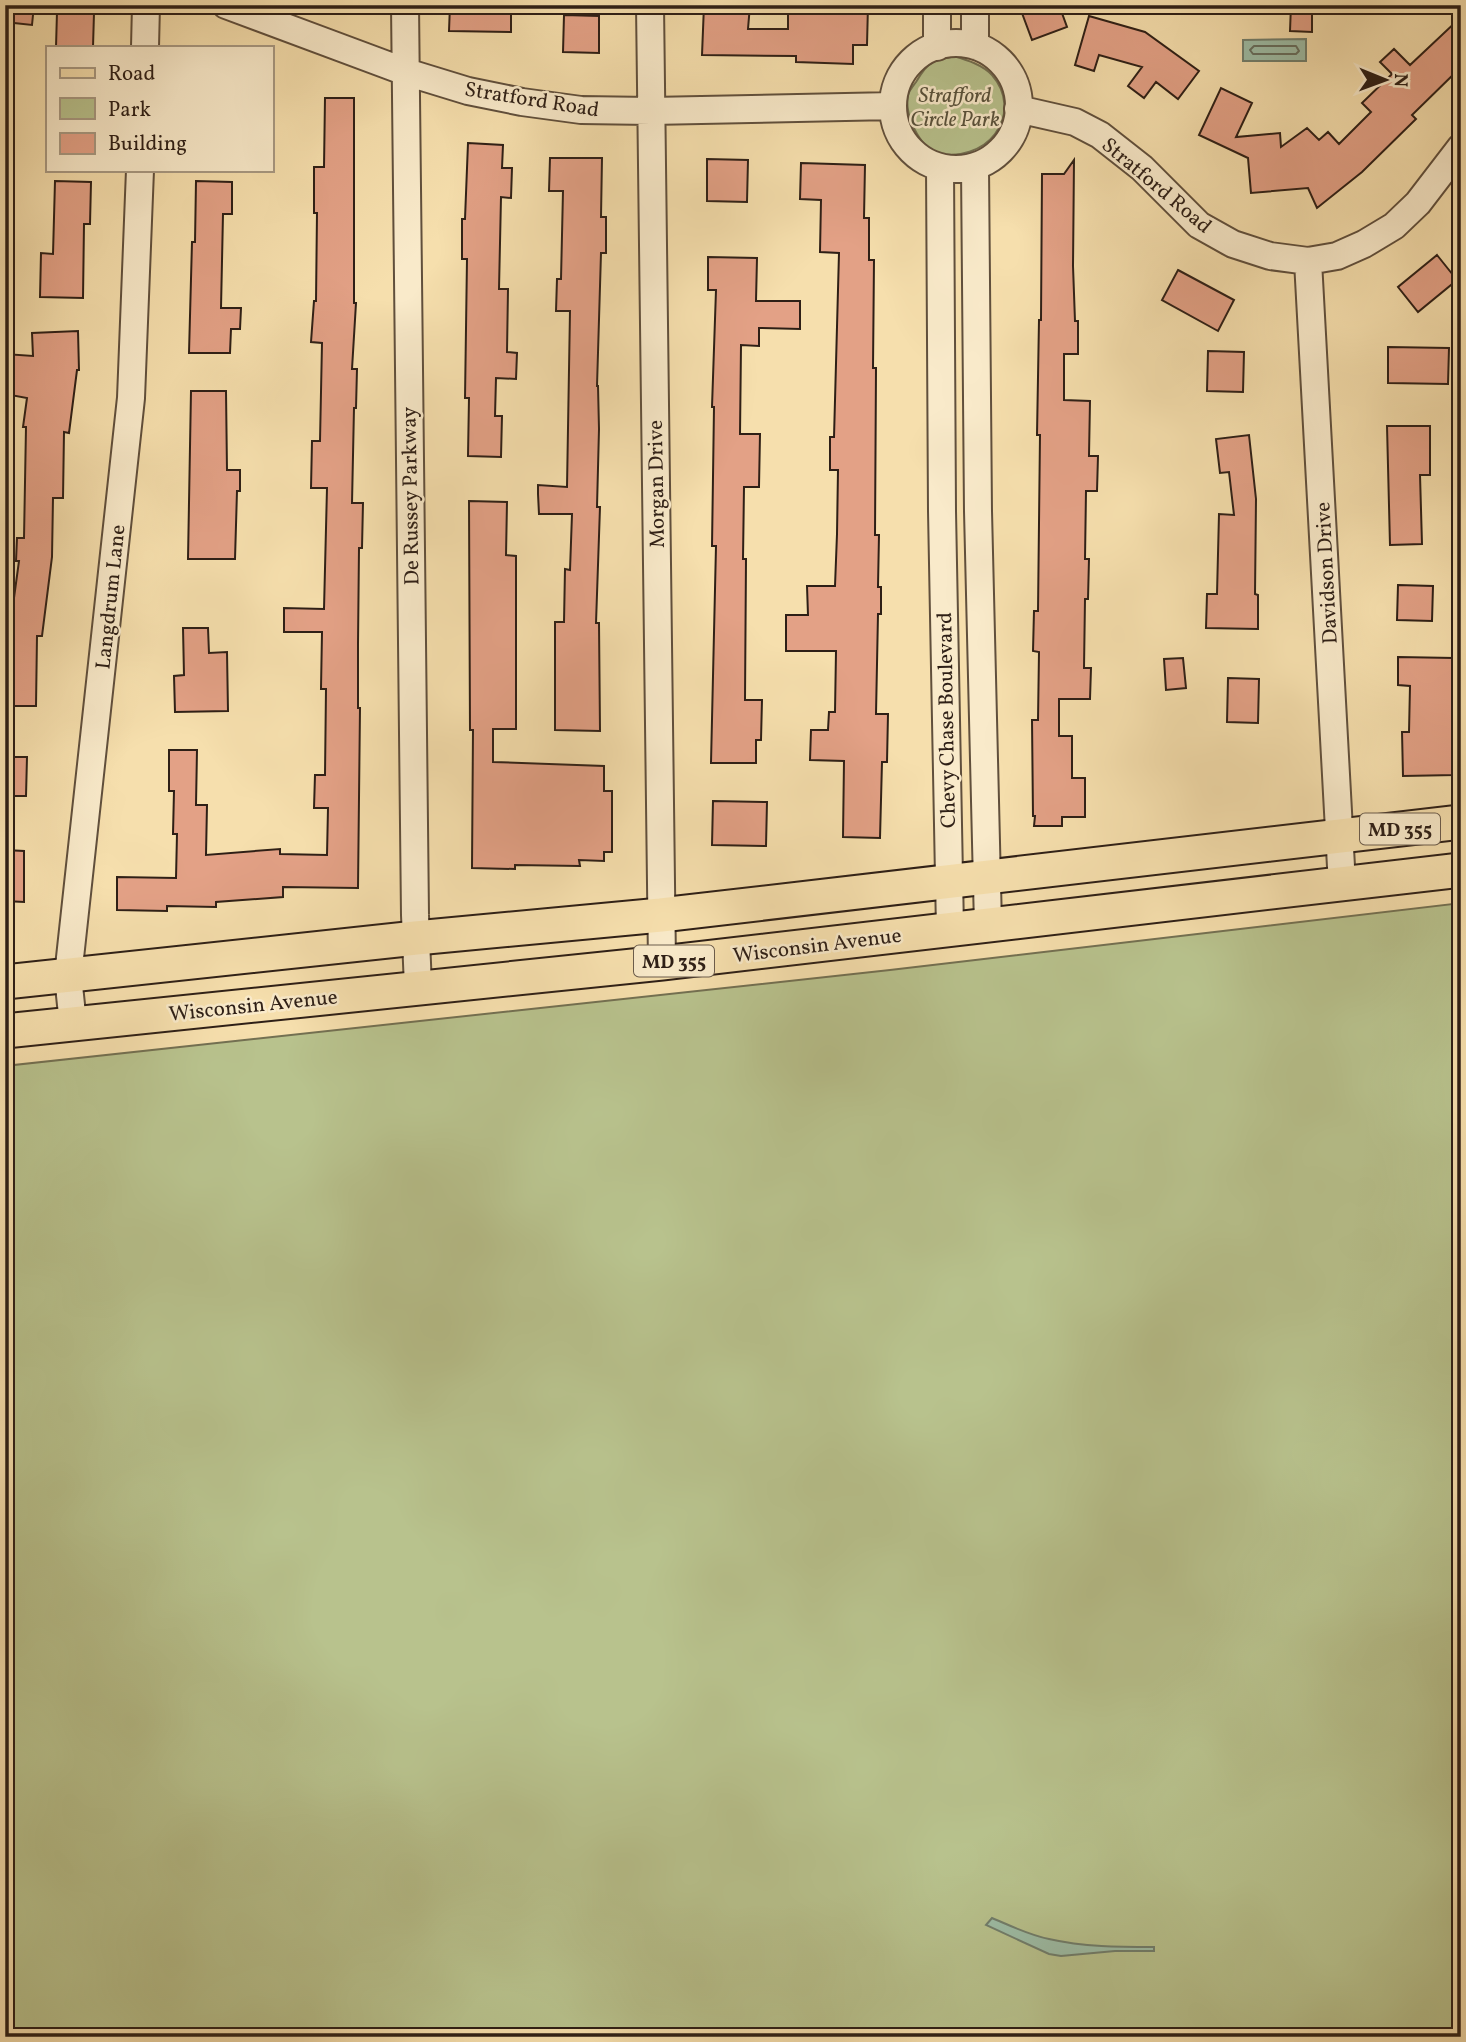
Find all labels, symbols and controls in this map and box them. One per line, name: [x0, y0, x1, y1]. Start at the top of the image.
legend: [46, 46, 273, 172]
north arrow: [1350, 46, 1420, 116]
text: Road: [108, 60, 155, 89]
text: N: [1387, 73, 1413, 88]
street label: Stratford Road: [462, 76, 601, 125]
park label: Strafford Circle Park: [910, 82, 1000, 135]
text: Park: [108, 96, 151, 125]
text: Building: [108, 130, 187, 159]
street label: Stratford Road: [1095, 131, 1217, 241]
street label: De Russey Parkway: [395, 406, 428, 586]
street label: Morgan Drive: [642, 420, 673, 548]
street label: Davidson Drive: [1309, 501, 1346, 645]
street label: Langdrum Lane: [89, 523, 134, 671]
street label: Chevy Chase Boulevard: [931, 612, 964, 828]
road number: MD 355: [1360, 814, 1440, 844]
street label: Wisconsin Avenue: [731, 922, 903, 971]
road number: MD 355: [634, 945, 714, 976]
street label: Wisconsin Avenue: [167, 983, 339, 1030]

